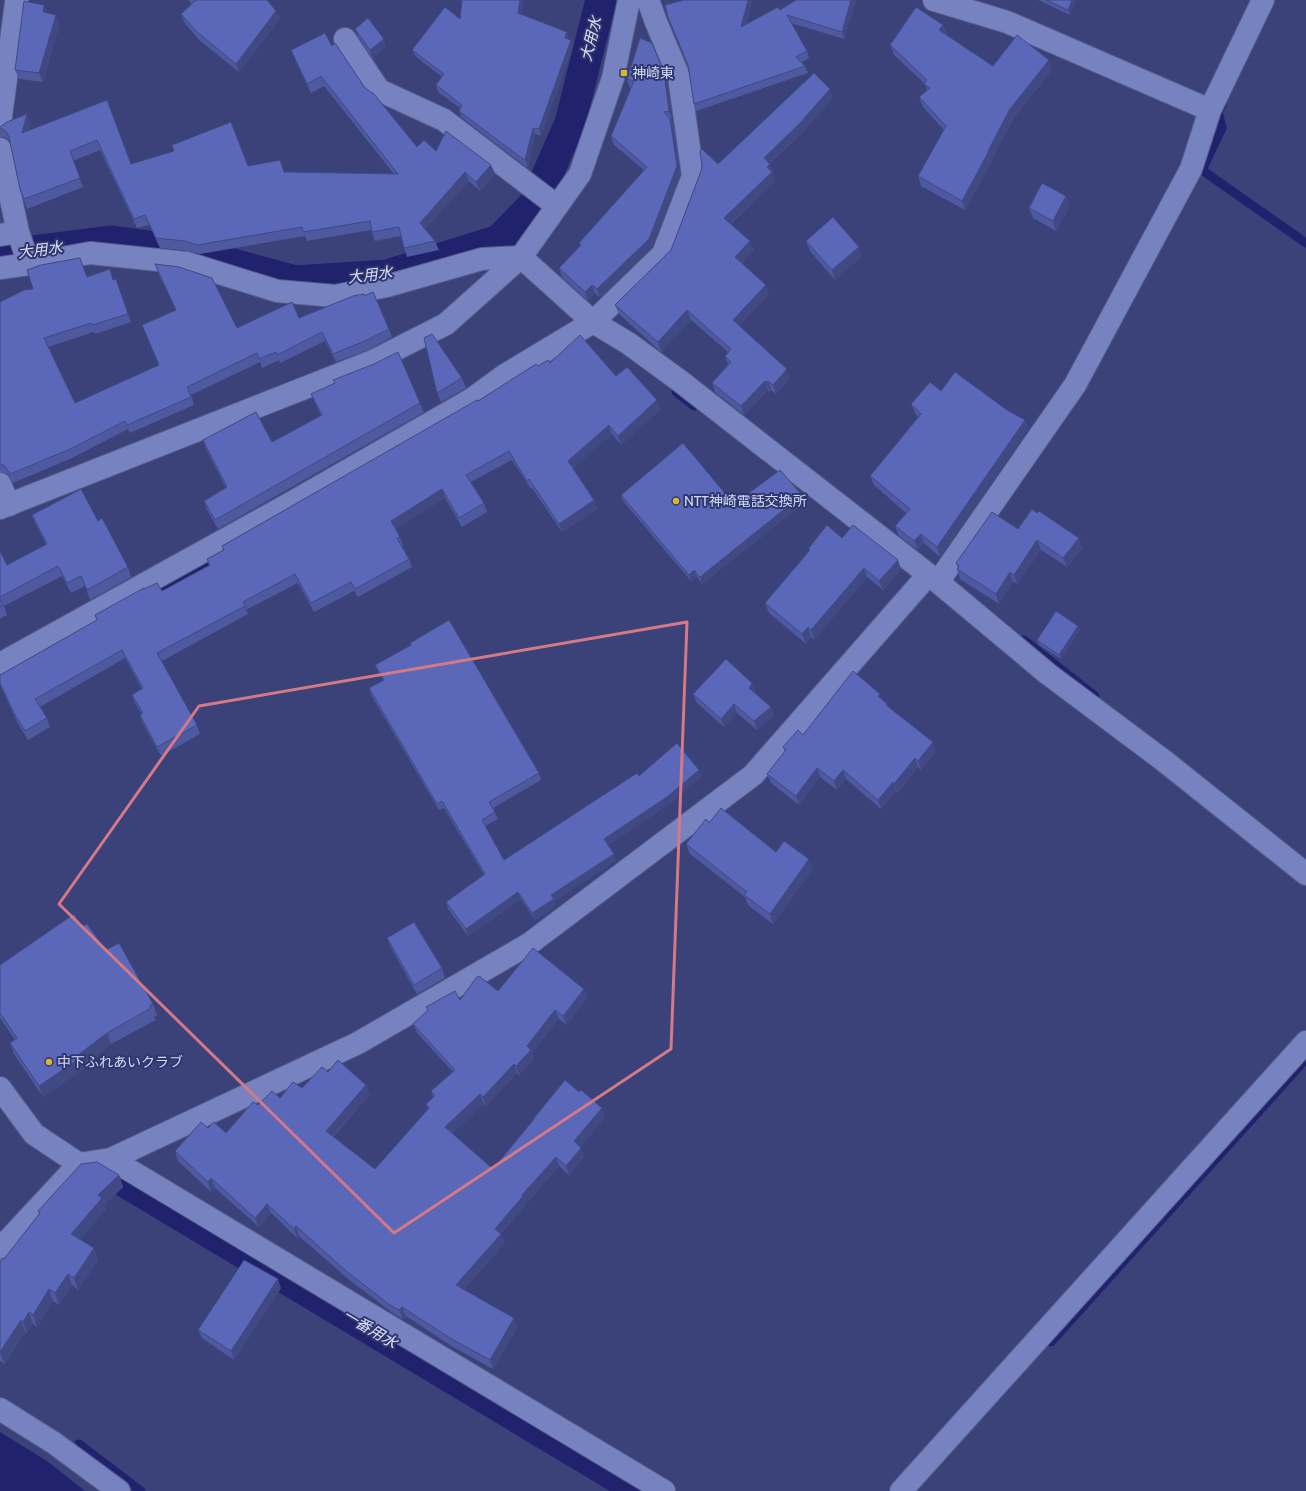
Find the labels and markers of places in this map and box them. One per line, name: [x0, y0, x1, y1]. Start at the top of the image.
place label: 神崎東: [632, 64, 674, 82]
marker: 神崎東: [619, 68, 629, 78]
place label: NTT神崎電話交換所: [684, 492, 807, 510]
marker: NTT神崎電話交換所: [671, 496, 681, 506]
place label: 中下ふれあいクラブ: [57, 1053, 183, 1071]
marker: 中下ふれあいクラブ: [44, 1057, 54, 1067]

